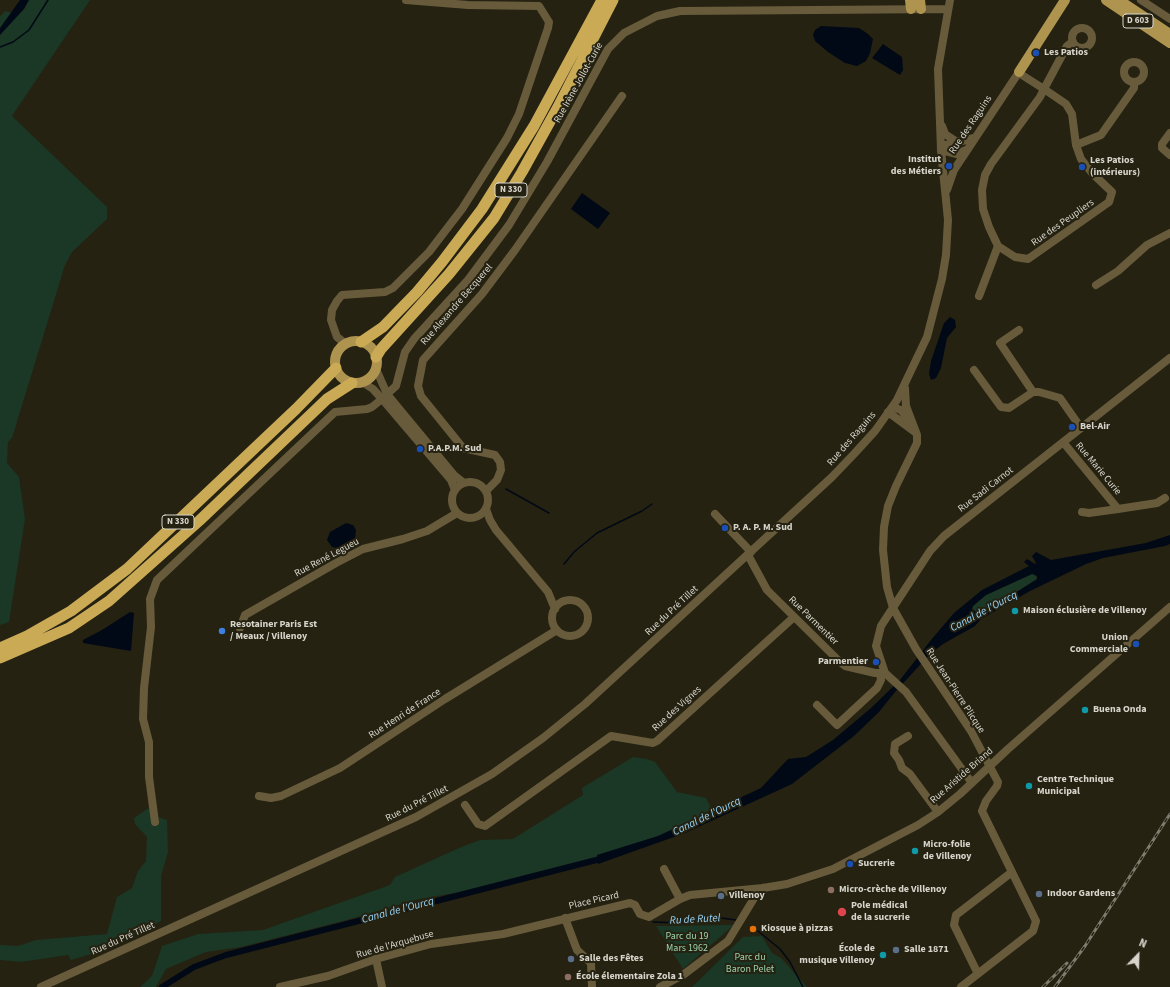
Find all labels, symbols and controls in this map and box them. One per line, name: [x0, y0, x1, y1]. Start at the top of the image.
road number: D 603: [1123, 14, 1153, 28]
street label: Rue Irène Jollot-Curie: [552, 41, 606, 125]
place label: Les Patios: [1044, 47, 1088, 59]
marker: Les Patios: [1031, 48, 1041, 58]
street label: Rue des Raguins: [947, 93, 995, 157]
place label: Institut des Métiers: [891, 154, 941, 178]
place label: Les Patios (intérieurs): [1090, 155, 1140, 178]
marker: Institut des Métiers: [944, 161, 954, 171]
marker: Les Patios (intérieurs): [1077, 162, 1087, 172]
road number: N 330: [495, 183, 527, 197]
street label: Rue des Peupliers: [1029, 197, 1097, 249]
street label: Rue Alexandre Becquerel: [418, 262, 496, 348]
street label: Rue des Raguins: [825, 409, 879, 469]
place label: Bel-Air: [1080, 421, 1110, 433]
marker: Bel-Air: [1067, 422, 1077, 432]
street label: Rue Marie Curie: [1072, 440, 1124, 498]
place label: P.A.P.M. Sud: [428, 443, 482, 455]
marker: P.A.P.M. Sud: [415, 444, 425, 454]
street label: Rue Sadi Carnot: [956, 465, 1016, 515]
road number: N 330: [162, 515, 194, 529]
place label: P. A. P. M. Sud: [733, 522, 793, 534]
marker: P. A. P. M. Sud: [720, 523, 730, 533]
street label: Rue René Legueu: [293, 536, 361, 580]
street label: Rue du Pré Tillet: [643, 583, 701, 639]
water label: Canal de l'Ourcq: [948, 589, 1020, 635]
street label: Rue Parmentier: [786, 594, 840, 648]
place label: Maison éclusière de Villenoy: [1023, 605, 1147, 617]
marker: Maison éclusière de Villenoy: [1010, 606, 1020, 616]
place label: Resotainer Paris Est / Meaux / Villenoy: [230, 619, 317, 642]
marker: Resotainer Paris Est / Meaux / Villenoy: [217, 626, 227, 636]
place label: Union Commerciale: [1070, 632, 1128, 656]
marker: Union Commerciale: [1131, 639, 1141, 649]
street label: Rue Jean-Pierre Plicque: [923, 646, 987, 736]
place label: Parmentier: [818, 656, 868, 668]
marker: Parmentier: [871, 657, 881, 667]
street label: Rue des Vignes: [650, 684, 704, 734]
street label: Rue Henri de France: [367, 686, 443, 742]
place label: Buena Onda: [1093, 704, 1146, 716]
marker: Buena Onda: [1080, 705, 1090, 715]
street label: Rue Aristide Briand: [928, 745, 996, 807]
place label: Centre Technique Municipal: [1037, 774, 1114, 798]
marker: Centre Technique Municipal: [1024, 781, 1034, 791]
street label: Rue du Pré Tillet: [384, 783, 450, 825]
water label: Canal de l'Ourcq: [671, 795, 743, 839]
place label: Micro-folie de Villenoy: [923, 839, 972, 862]
marker: Micro-folie de Villenoy: [910, 846, 920, 856]
place label: Sucrerie: [858, 858, 895, 870]
marker: Sucrerie: [845, 859, 855, 869]
place label: Micro-crèche de Villenoy: [839, 884, 947, 896]
marker: Micro-crèche de Villenoy: [826, 885, 836, 895]
place label: Indoor Gardens: [1047, 888, 1115, 900]
street label: Place Picard: [568, 889, 620, 913]
marker: Indoor Gardens: [1034, 889, 1044, 899]
place label: Villenoy: [729, 890, 765, 902]
marker: Villenoy: [716, 891, 726, 901]
water label: Canal de l'Ourcq: [360, 895, 436, 927]
place label: Pole médical de la sucrerie: [851, 900, 910, 924]
marker: Pole médical de la sucrerie: [836, 906, 848, 918]
water label: Ru de Rutel: [669, 912, 721, 928]
street label: Rue du Pré Tillet: [89, 920, 157, 958]
place label: Kiosque à pizzas: [761, 923, 833, 935]
marker: Kiosque à pizzas: [748, 924, 758, 934]
street label: Rue de l'Arquebuse: [355, 928, 435, 962]
park label: Parc du 19 Mars 1962: [665, 931, 709, 954]
north arrow: [1118, 935, 1158, 975]
text: N: [1137, 935, 1149, 952]
place label: École de musique Villenoy: [799, 943, 875, 966]
place label: Salle 1871: [904, 944, 949, 956]
marker: Salle 1871: [891, 945, 901, 955]
marker: École de musique Villenoy: [878, 950, 888, 960]
park label: Parc du Baron Pelet: [726, 952, 774, 976]
place label: Salle des Fêtes: [579, 953, 643, 965]
marker: Salle des Fêtes: [566, 954, 576, 964]
place label: École élementaire Zola 1: [576, 971, 683, 983]
marker: École élementaire Zola 1: [563, 972, 573, 982]

